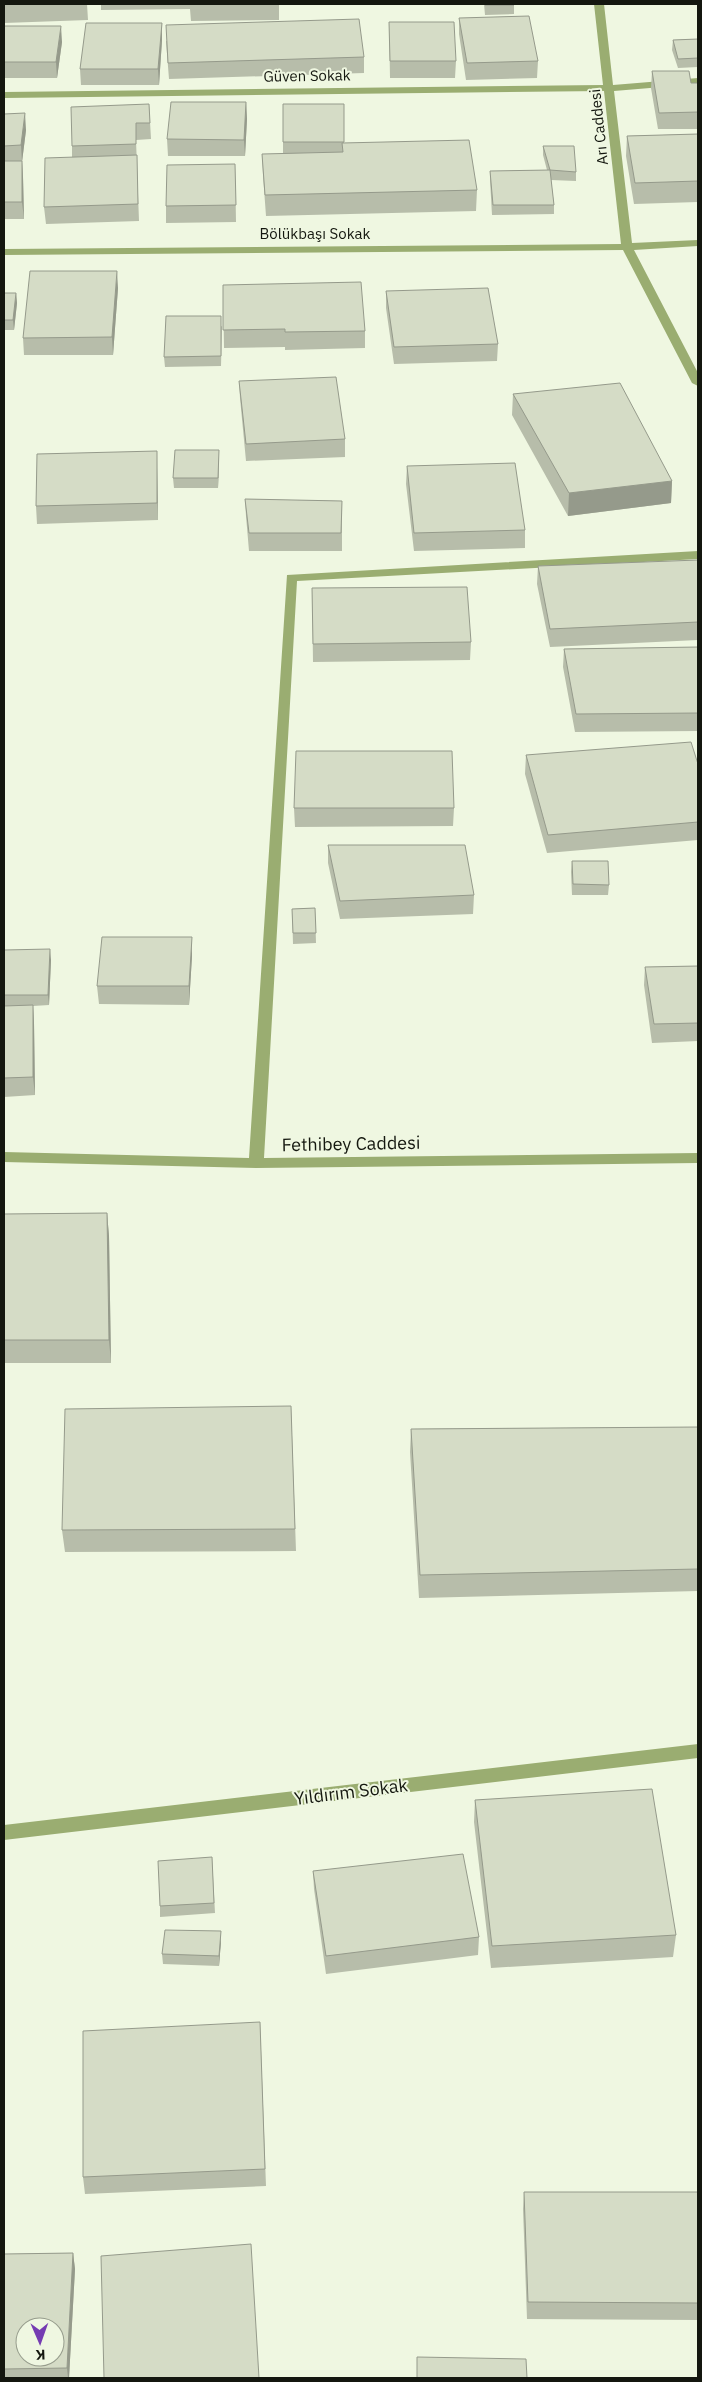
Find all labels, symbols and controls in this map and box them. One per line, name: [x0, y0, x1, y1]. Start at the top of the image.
street label: Güven Sokak: [263, 65, 351, 86]
street label: Arı Caddesi: [585, 88, 612, 166]
street label: Bölükbaşı Sokak: [260, 224, 371, 243]
street label: Fethibey Caddesi: [281, 1131, 421, 1156]
street label: Yıldırım Sokak: [293, 1773, 410, 1810]
north arrow: [15, 2317, 65, 2367]
text: K: [35, 2346, 46, 2364]

